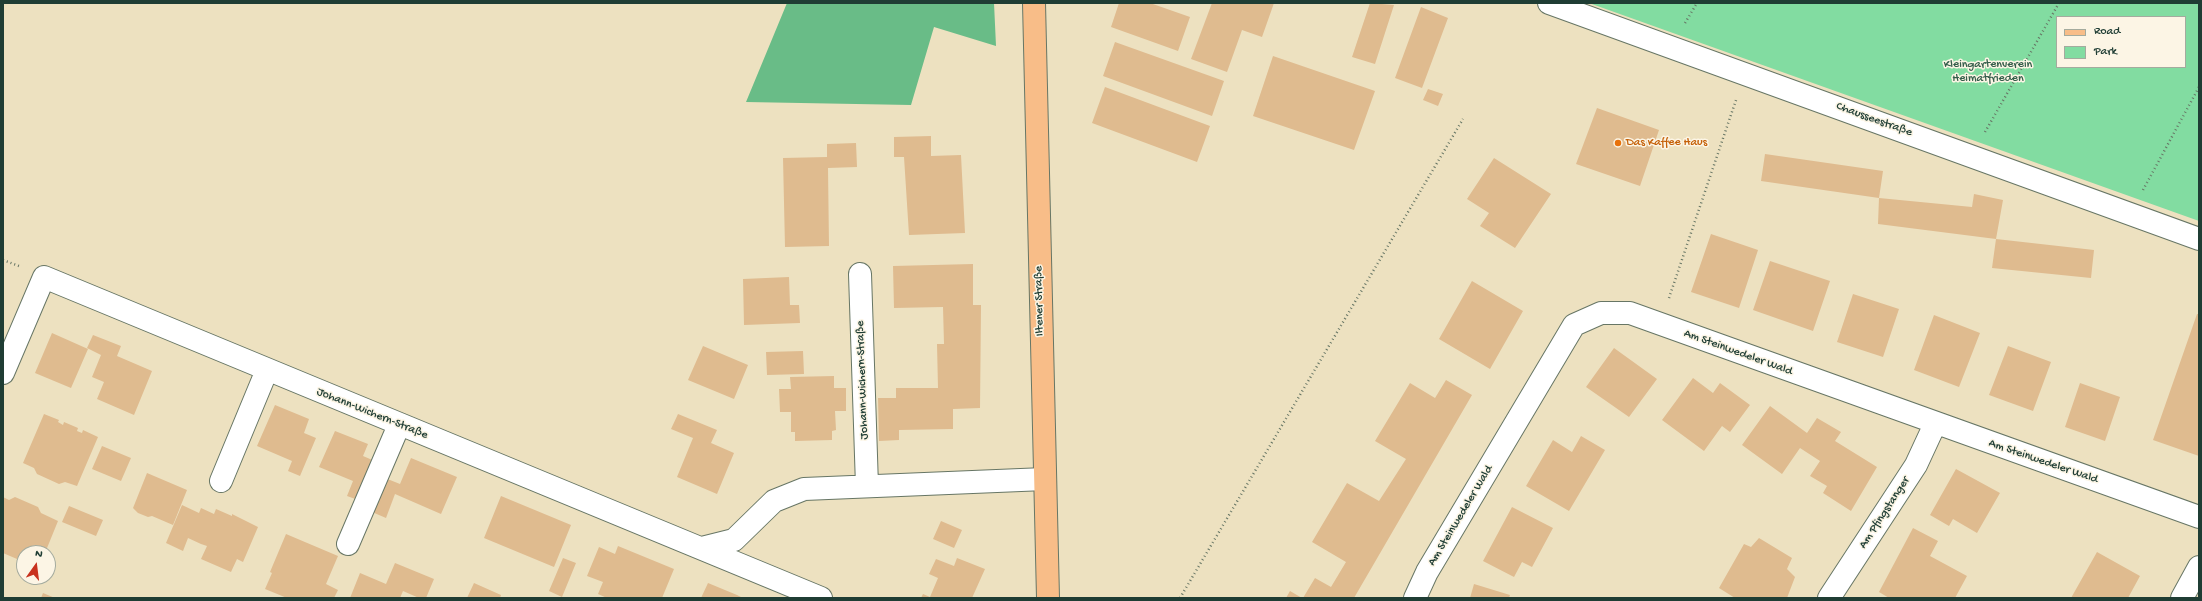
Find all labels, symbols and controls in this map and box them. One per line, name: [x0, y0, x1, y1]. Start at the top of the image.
legend: [2056, 16, 2186, 68]
text: Road: [2094, 25, 2120, 39]
text: Park: [2094, 45, 2117, 59]
park label: Kleingartenverein Heimatfrieden: [1944, 58, 2032, 86]
street label: Chausseestraße: [1834, 100, 1914, 140]
place label: Das Kaffee Haus: [1626, 136, 1707, 150]
marker: Das Kaffee Haus: [1613, 138, 1623, 148]
street label: Iltener Straße: [1032, 266, 1048, 336]
street label: Johann-Wichern-Straße: [854, 320, 872, 440]
street label: Am Steinwedeler Wald: [1682, 327, 1794, 379]
street label: Johann-Wichern-Straße: [314, 385, 430, 443]
street label: Am Steinwedeler Wald: [1986, 437, 2100, 487]
street label: Am Steinwedeler Wald: [1425, 463, 1497, 569]
street label: Am Pfingstanger: [1856, 474, 1914, 552]
north arrow: [16, 545, 56, 585]
text: N: [34, 548, 44, 561]

